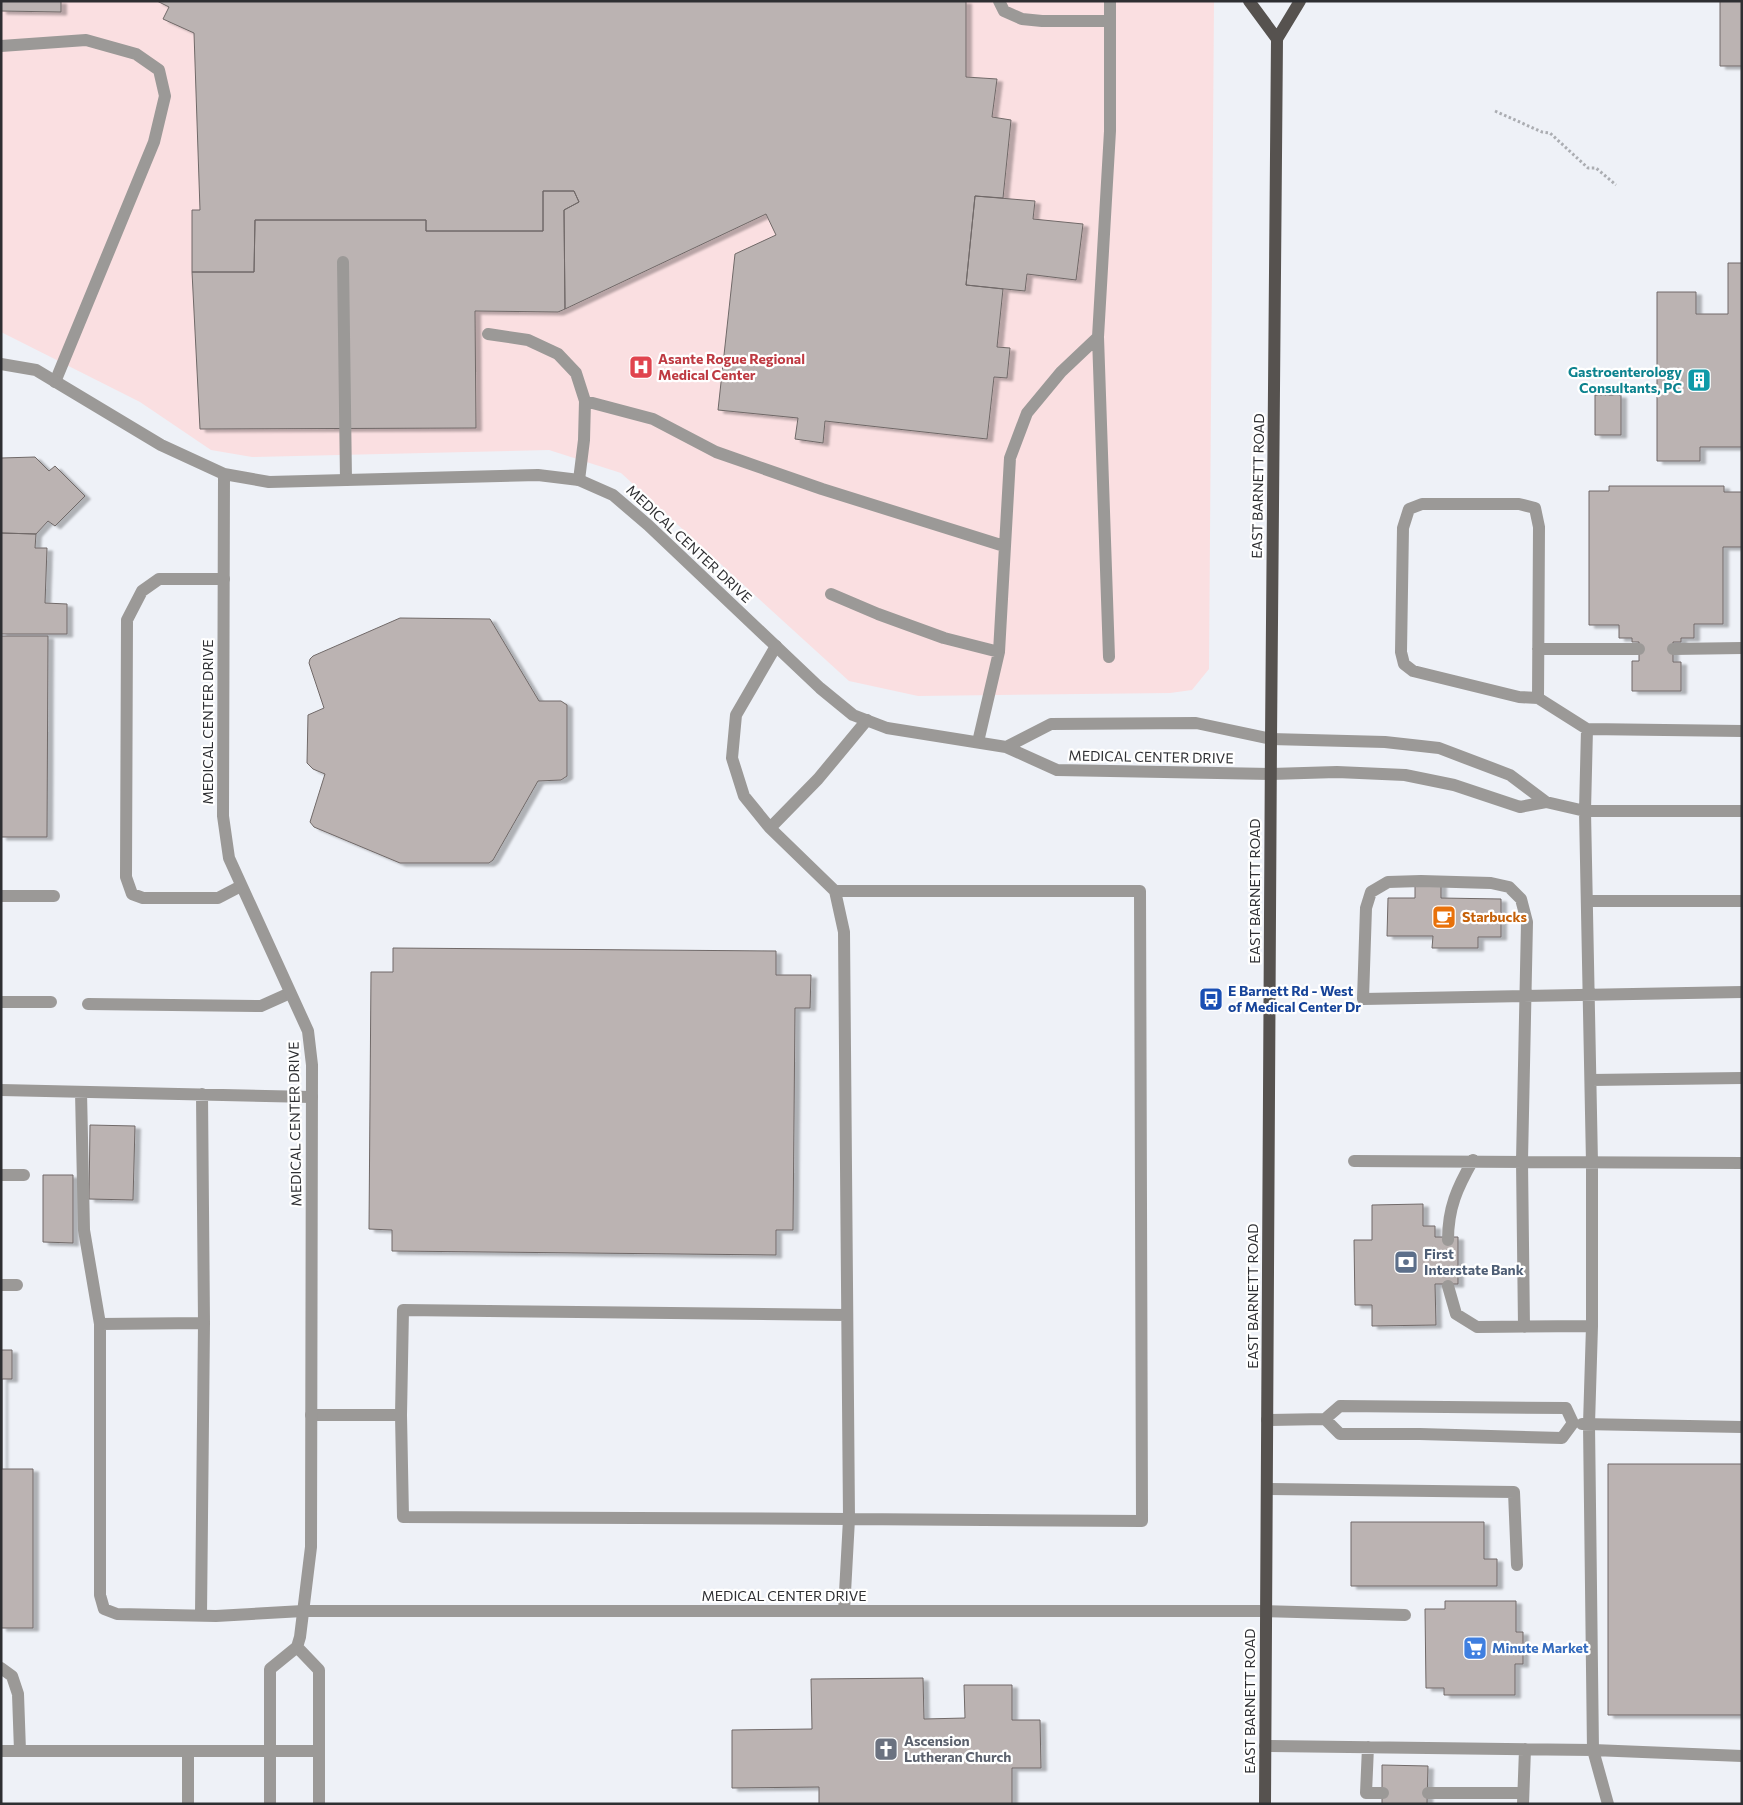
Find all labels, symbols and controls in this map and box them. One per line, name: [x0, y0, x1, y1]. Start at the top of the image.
place label: Asante Rogue Regional Medical Center: [658, 350, 805, 383]
hospital icon: Asante Rogue Regional Medical Center: [628, 354, 654, 380]
place label: Gastroenterology Consultants, PC: [1568, 363, 1682, 396]
building icon: Gastroenterology Consultants, PC: [1686, 367, 1712, 393]
street label: EAST BARNETT ROAD: [1248, 413, 1267, 559]
street label: MEDICAL CENTER DRIVE: [623, 481, 756, 606]
street label: MEDICAL CENTER DRIVE: [199, 639, 216, 805]
street label: MEDICAL CENTER DRIVE: [1068, 747, 1234, 766]
street label: EAST BARNETT ROAD: [1246, 818, 1263, 964]
cafe icon: Starbucks: [1431, 904, 1457, 930]
place label: Starbucks: [1462, 908, 1527, 925]
place label: E Barnett Rd - West of Medical Center Dr: [1228, 982, 1361, 1015]
bus stop icon: E Barnett Rd - West of Medical Center Dr: [1198, 986, 1224, 1012]
street label: MEDICAL CENTER DRIVE: [285, 1041, 304, 1207]
street label: EAST BARNETT ROAD: [1244, 1223, 1261, 1369]
place label: First Interstate Bank: [1424, 1245, 1524, 1278]
bank icon: First Interstate Bank: [1393, 1249, 1419, 1275]
street label: MEDICAL CENTER DRIVE: [701, 1587, 867, 1604]
street label: EAST BARNETT ROAD: [1241, 1628, 1258, 1774]
supermarket icon: Minute Market: [1462, 1635, 1488, 1661]
place label: Minute Market: [1492, 1639, 1589, 1656]
place label: Ascension Lutheran Church: [904, 1732, 1011, 1765]
church icon: Ascension Lutheran Church: [873, 1736, 899, 1762]

